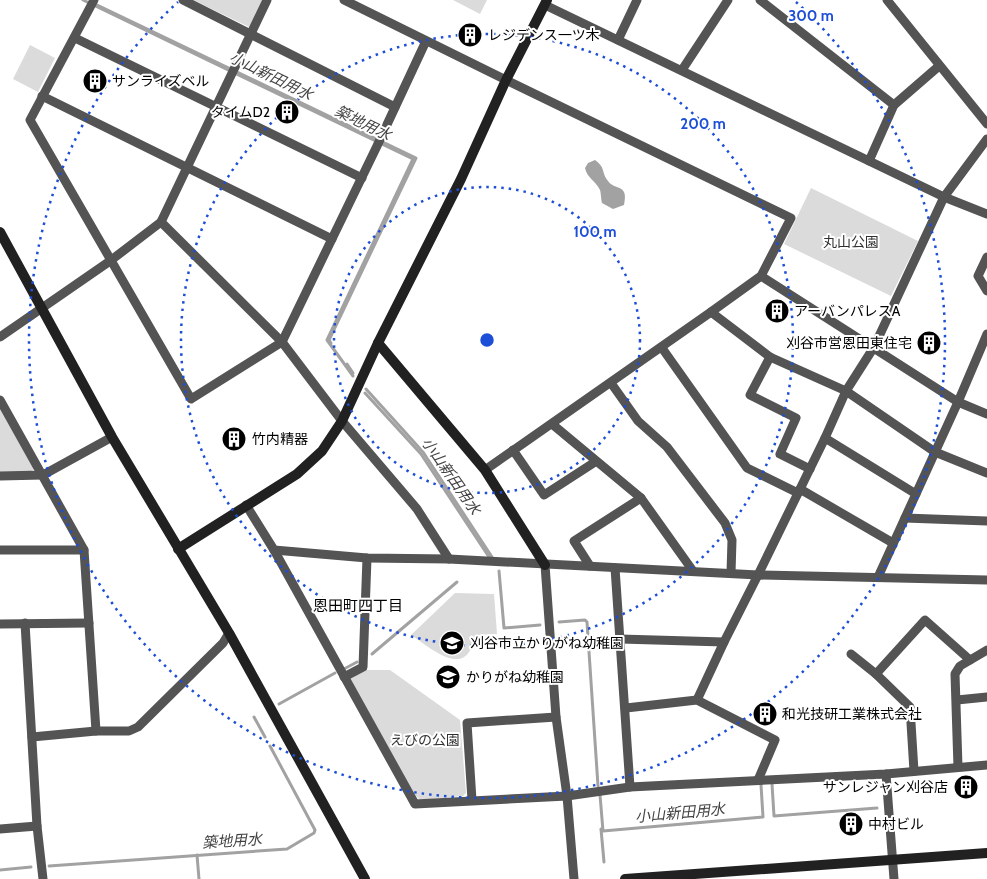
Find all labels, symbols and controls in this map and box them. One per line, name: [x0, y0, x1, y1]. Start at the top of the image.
text: 300 m: [788, 7, 834, 25]
building icon: レジデンス一ツ木: [457, 22, 483, 48]
place label: レジデンス一ツ木: [488, 26, 600, 44]
water label: 小山新田用水: [227, 48, 317, 105]
building icon: サンライズベル: [82, 68, 108, 94]
place label: サンライズベル: [112, 72, 210, 90]
building icon: タイムD2: [274, 99, 300, 125]
water label: 築地用水: [332, 102, 396, 145]
place label: タイムD2: [211, 103, 270, 121]
text: 200 m: [680, 115, 726, 133]
text: 100 m: [573, 223, 617, 241]
park label: 丸山公園: [823, 233, 879, 251]
building icon: アーバンパレスA: [764, 298, 790, 324]
place label: アーバンパレスA: [794, 302, 901, 320]
building icon: 刈谷市営恩田東住宅: [916, 330, 942, 356]
centre of rings: [478, 331, 496, 349]
place label: 刈谷市営恩田東住宅: [786, 334, 912, 352]
building icon: 竹内精器: [221, 426, 247, 452]
place label: 竹内精器: [252, 430, 308, 448]
water label: 小山新田用水: [418, 434, 485, 520]
district label: 恩田町四丁目: [313, 597, 403, 615]
school or university icon: 刈谷市立かりがね幼稚園: [439, 630, 465, 656]
place label: 刈谷市立かりがね幼稚園: [470, 634, 624, 652]
school or university icon: かりがね幼稚園: [435, 664, 461, 690]
place label: かりがね幼稚園: [466, 668, 564, 686]
building icon: 和光技研工業株式会社: [752, 701, 778, 727]
place label: 和光技研工業株式会社: [782, 705, 922, 723]
park label: えびの公園: [390, 731, 460, 749]
building icon: サンレジャン刈谷店: [953, 774, 979, 800]
place label: サンレジャン刈谷店: [823, 778, 948, 796]
water label: 小山新田用水: [634, 800, 728, 826]
building icon: 中村ビル: [838, 811, 864, 837]
place label: 中村ビル: [868, 815, 924, 833]
water label: 築地用水: [201, 830, 265, 852]

